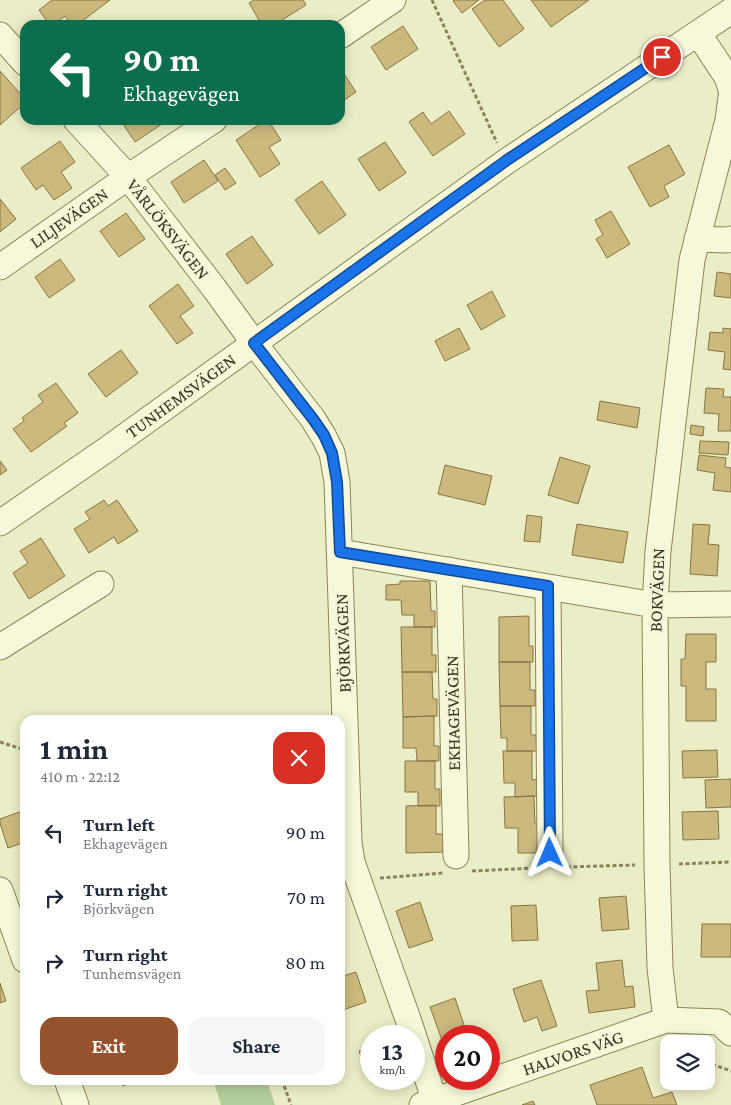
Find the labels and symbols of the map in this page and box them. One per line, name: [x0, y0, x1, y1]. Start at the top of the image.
pin: [641, 36, 683, 78]
street label: VÅRLÖKSVÄGEN: [123, 175, 214, 283]
street label: LILJEVÄGEN: [26, 184, 112, 252]
street label: TUNHEMSVÄGEN: [122, 349, 240, 443]
street label: BOKVÄGEN: [646, 547, 668, 632]
street label: BJÖRKVÄGEN: [331, 593, 355, 693]
street label: EKHAGEVÄGEN: [442, 655, 464, 771]
position arrow: [523, 826, 575, 878]
speed limit sign: 20: [435, 1025, 500, 1090]
street label: HALVORS VÄG: [520, 1026, 626, 1080]

